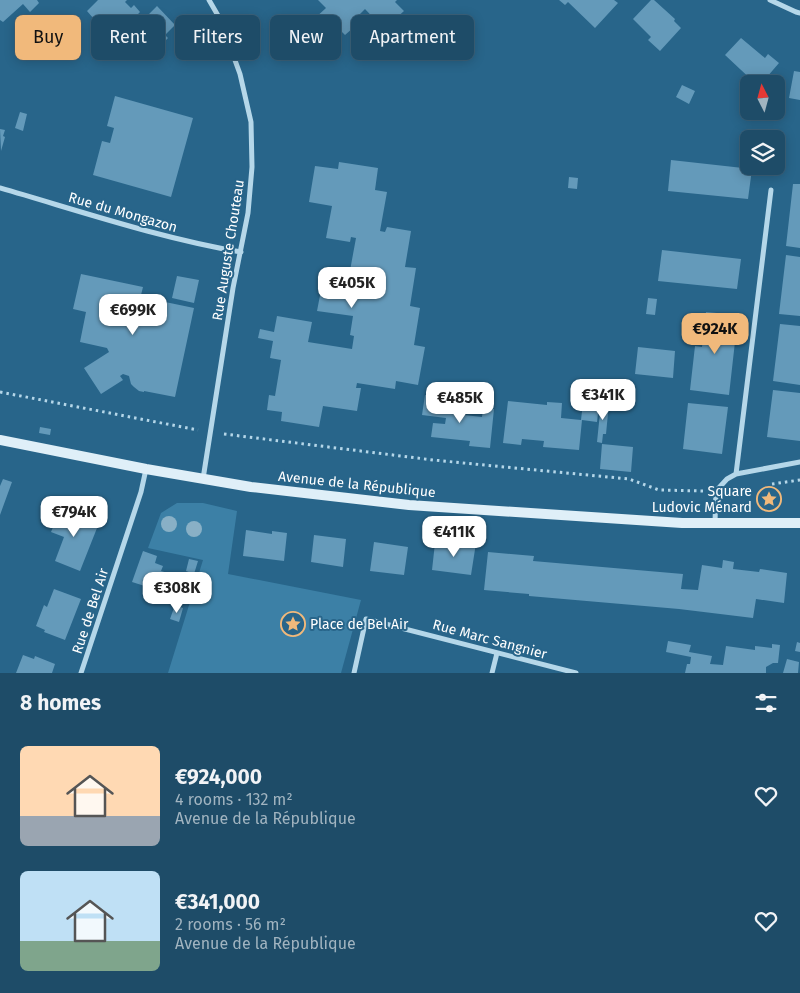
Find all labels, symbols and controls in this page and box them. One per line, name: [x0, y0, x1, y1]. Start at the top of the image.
chip: Buy: [15, 15, 81, 60]
chip: Rent: [91, 15, 165, 60]
chip: Filters: [175, 15, 260, 60]
chip: New: [270, 15, 341, 60]
chip: Apartment: [351, 15, 474, 60]
north arrow: [740, 75, 785, 120]
map controls: [740, 75, 785, 175]
button: layers: [740, 130, 785, 175]
street label: Rue Auguste Chouteau: [209, 178, 248, 322]
street label: Rue du Mongazon: [66, 189, 179, 236]
pin: €405K: [317, 266, 387, 309]
text: €405K: [329, 273, 375, 292]
pin: €699K: [98, 294, 168, 336]
text: €699K: [110, 300, 156, 319]
pin: €924K: [680, 312, 750, 355]
text: €924K: [693, 319, 737, 338]
pin: €341K: [568, 378, 638, 421]
pin: €485K: [425, 382, 495, 424]
text: €341K: [581, 385, 625, 404]
text: €485K: [437, 388, 483, 407]
street label: Avenue de la République: [277, 468, 436, 501]
place label: Square Ludovic Ménard: [652, 483, 752, 516]
place icon: Square Ludovic Ménard: [756, 486, 782, 512]
pin: €794K: [39, 496, 109, 538]
text: €794K: [52, 502, 96, 521]
pin: €411K: [419, 516, 489, 558]
text: €411K: [433, 522, 475, 541]
street label: Rue de Bel Air: [69, 566, 112, 656]
pin: €308K: [142, 572, 212, 614]
text: €308K: [154, 578, 200, 597]
place icon: Place de Bel Air: [280, 611, 306, 637]
place label: Place de Bel Air: [310, 616, 409, 633]
street label: Rue Marc Sangnier: [431, 616, 550, 663]
icon: filters: [752, 689, 780, 717]
text: 8 homes: [20, 690, 101, 716]
text: €924,000: [175, 764, 262, 790]
icon: home: [60, 766, 120, 826]
icon: heart: [752, 782, 780, 810]
text: 4 rooms · 132 m²: [175, 790, 293, 809]
text: Avenue de la République: [175, 809, 356, 828]
text: €341,000: [175, 889, 260, 915]
icon: home: [60, 891, 120, 951]
icon: heart: [752, 907, 780, 935]
text: 2 rooms · 56 m²: [175, 915, 286, 934]
text: Avenue de la République: [175, 934, 356, 953]

